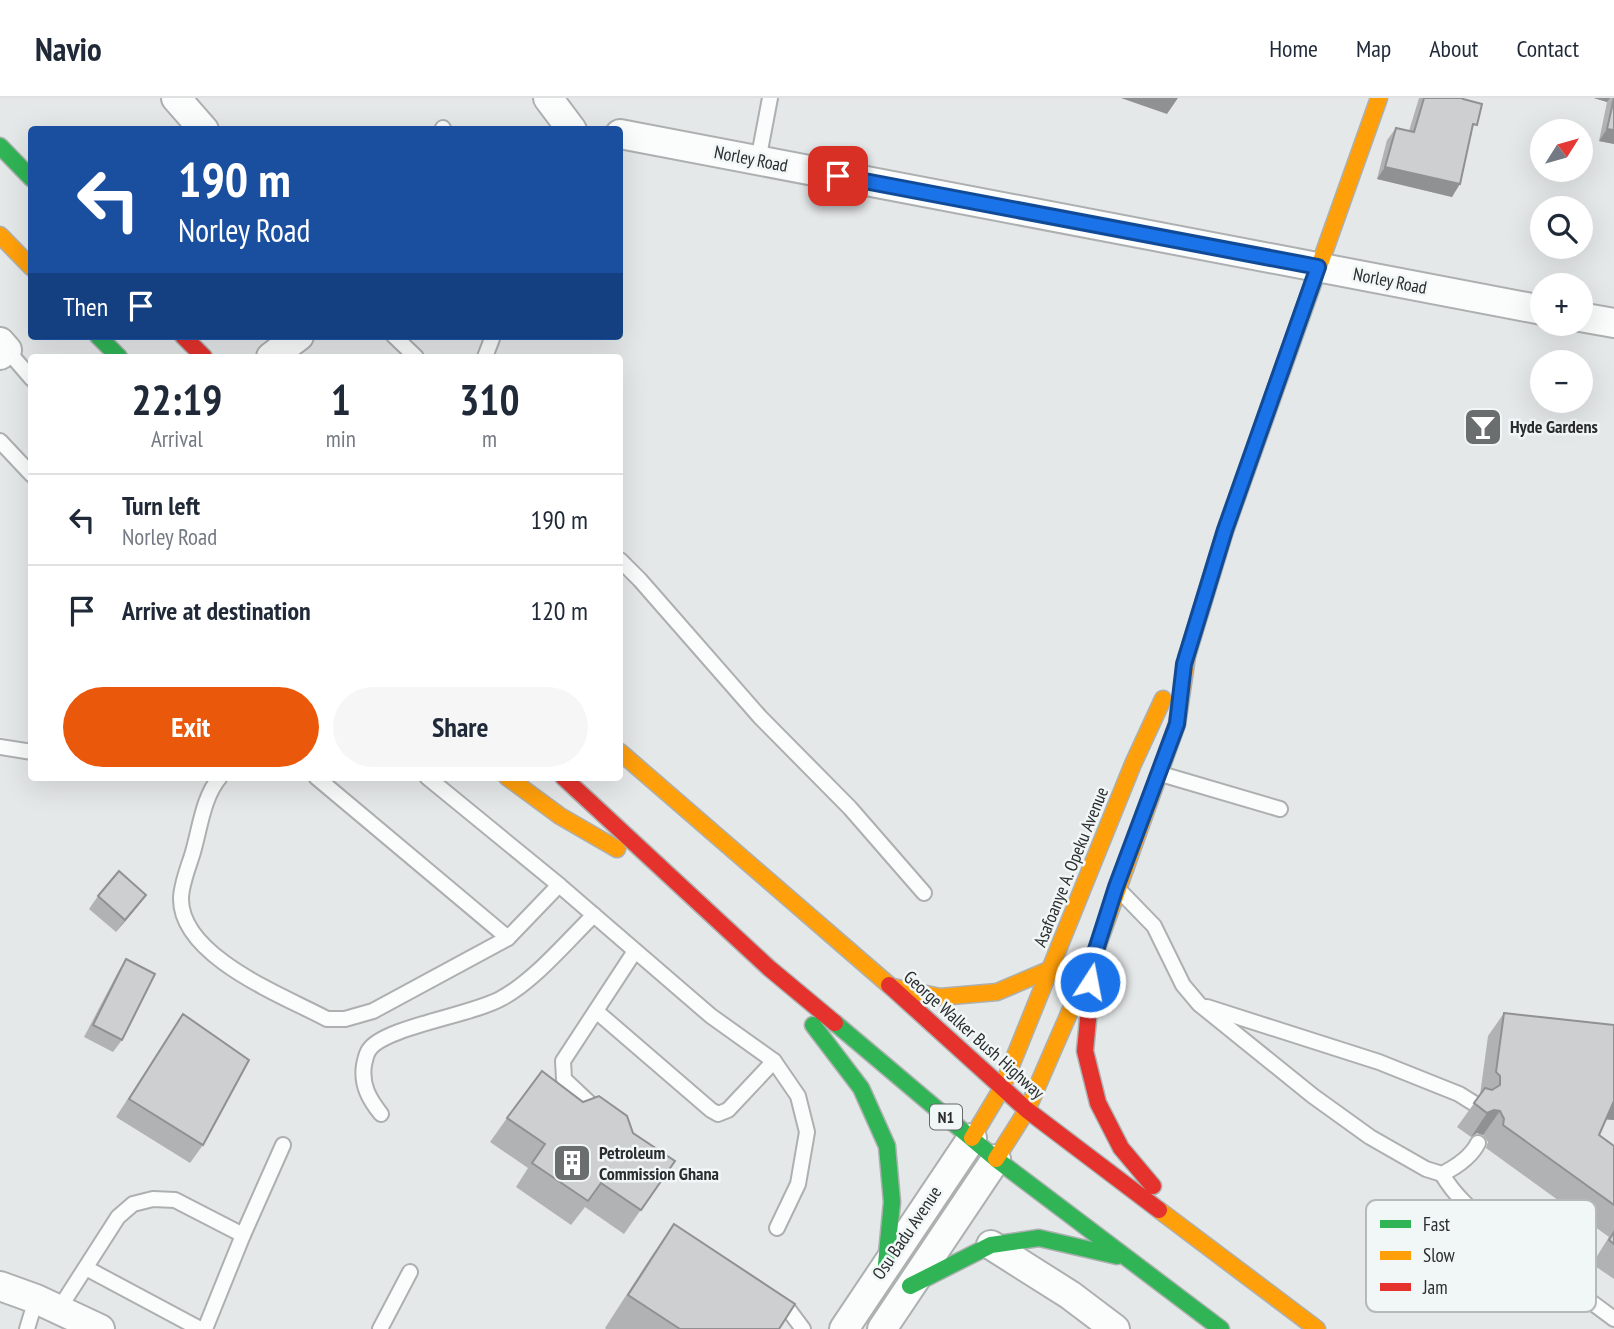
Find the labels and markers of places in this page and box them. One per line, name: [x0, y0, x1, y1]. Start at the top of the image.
pin: [808, 146, 868, 206]
bar icon: Hyde Gardens: [1462, 406, 1504, 448]
place label: Hyde Gardens: [1510, 415, 1598, 438]
place label: Petroleum Commission Ghana: [599, 1141, 719, 1185]
building icon: Petroleum Commission Ghana: [551, 1142, 593, 1184]

